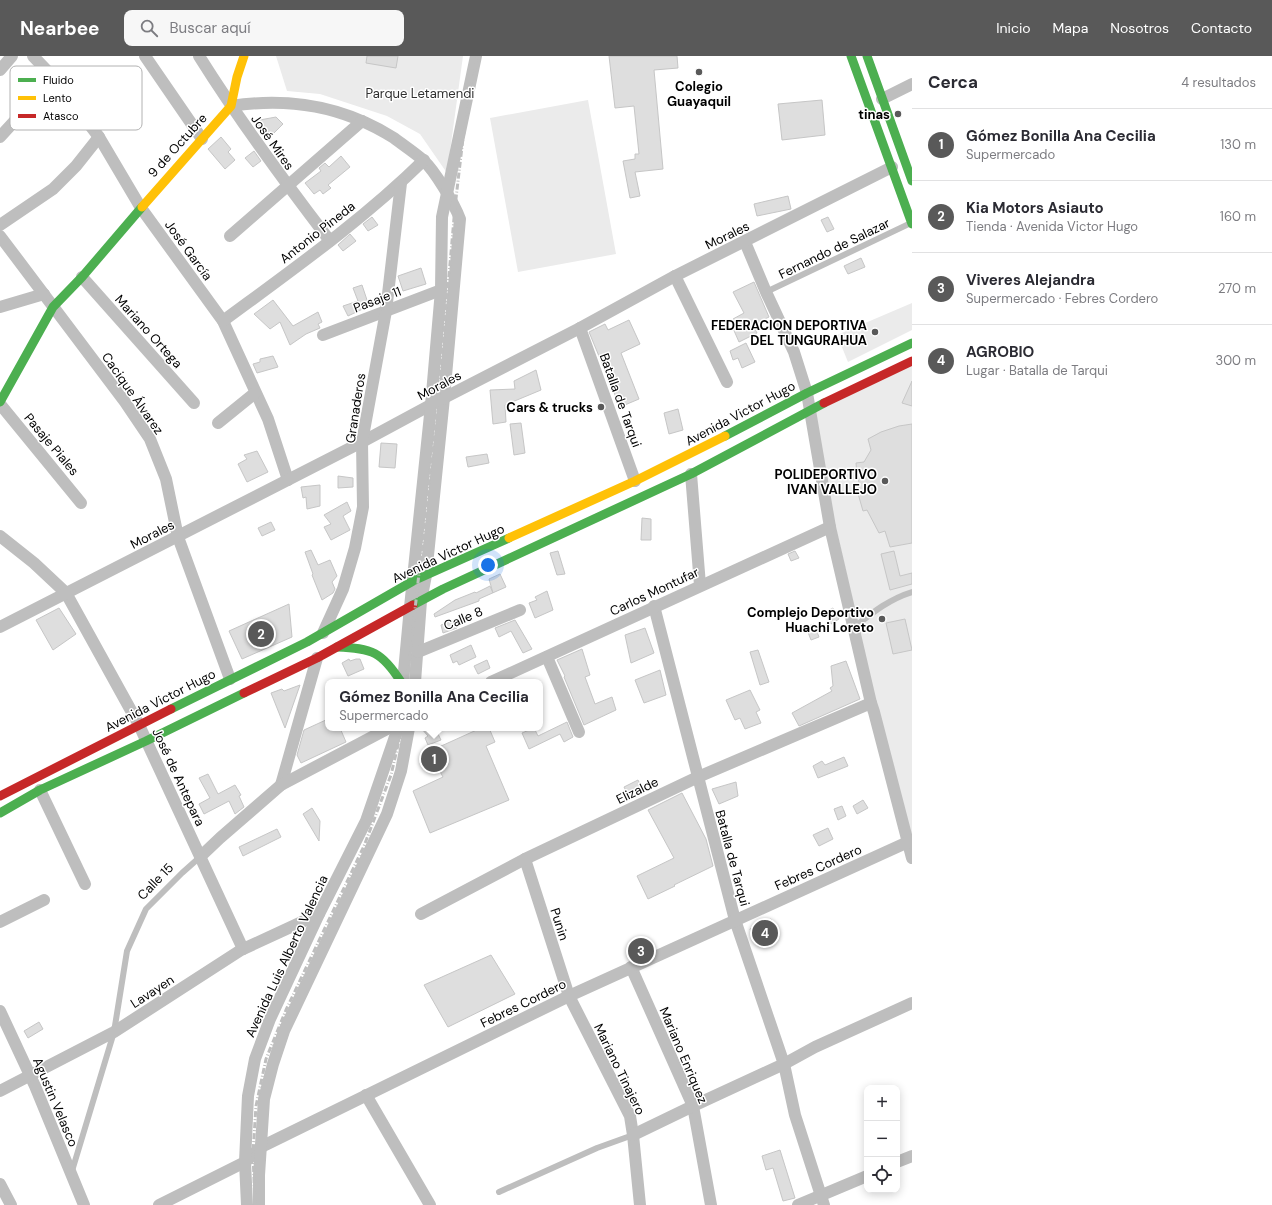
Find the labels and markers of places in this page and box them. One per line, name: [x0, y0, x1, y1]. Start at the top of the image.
marker: Colegio Guayaquil: [694, 67, 704, 77]
place label: Colegio Guayaquil: [667, 78, 731, 110]
place label: tinas: [858, 106, 890, 123]
marker: tinas: [893, 109, 903, 119]
place label: FEDERACION DEPORTIVA DEL TUNGURAHUA: [711, 317, 867, 349]
marker: FEDERACION DEPORTIVA DEL TUNGURAHUA: [870, 327, 880, 337]
place label: Cars & trucks: [506, 399, 593, 416]
marker: Cars & trucks: [596, 402, 606, 412]
place label: POLIDEPORTIVO IVAN VALLEJO: [775, 466, 877, 498]
marker: POLIDEPORTIVO IVAN VALLEJO: [880, 476, 890, 486]
place label: Complejo Deportivo Huachi Loreto: [747, 604, 874, 636]
marker: Complejo Deportivo Huachi Loreto: [877, 614, 887, 624]
pin: 2: [248, 619, 274, 649]
pin: 1: [421, 744, 447, 774]
pin: 4: [752, 918, 778, 948]
pin: 3: [628, 936, 654, 966]

